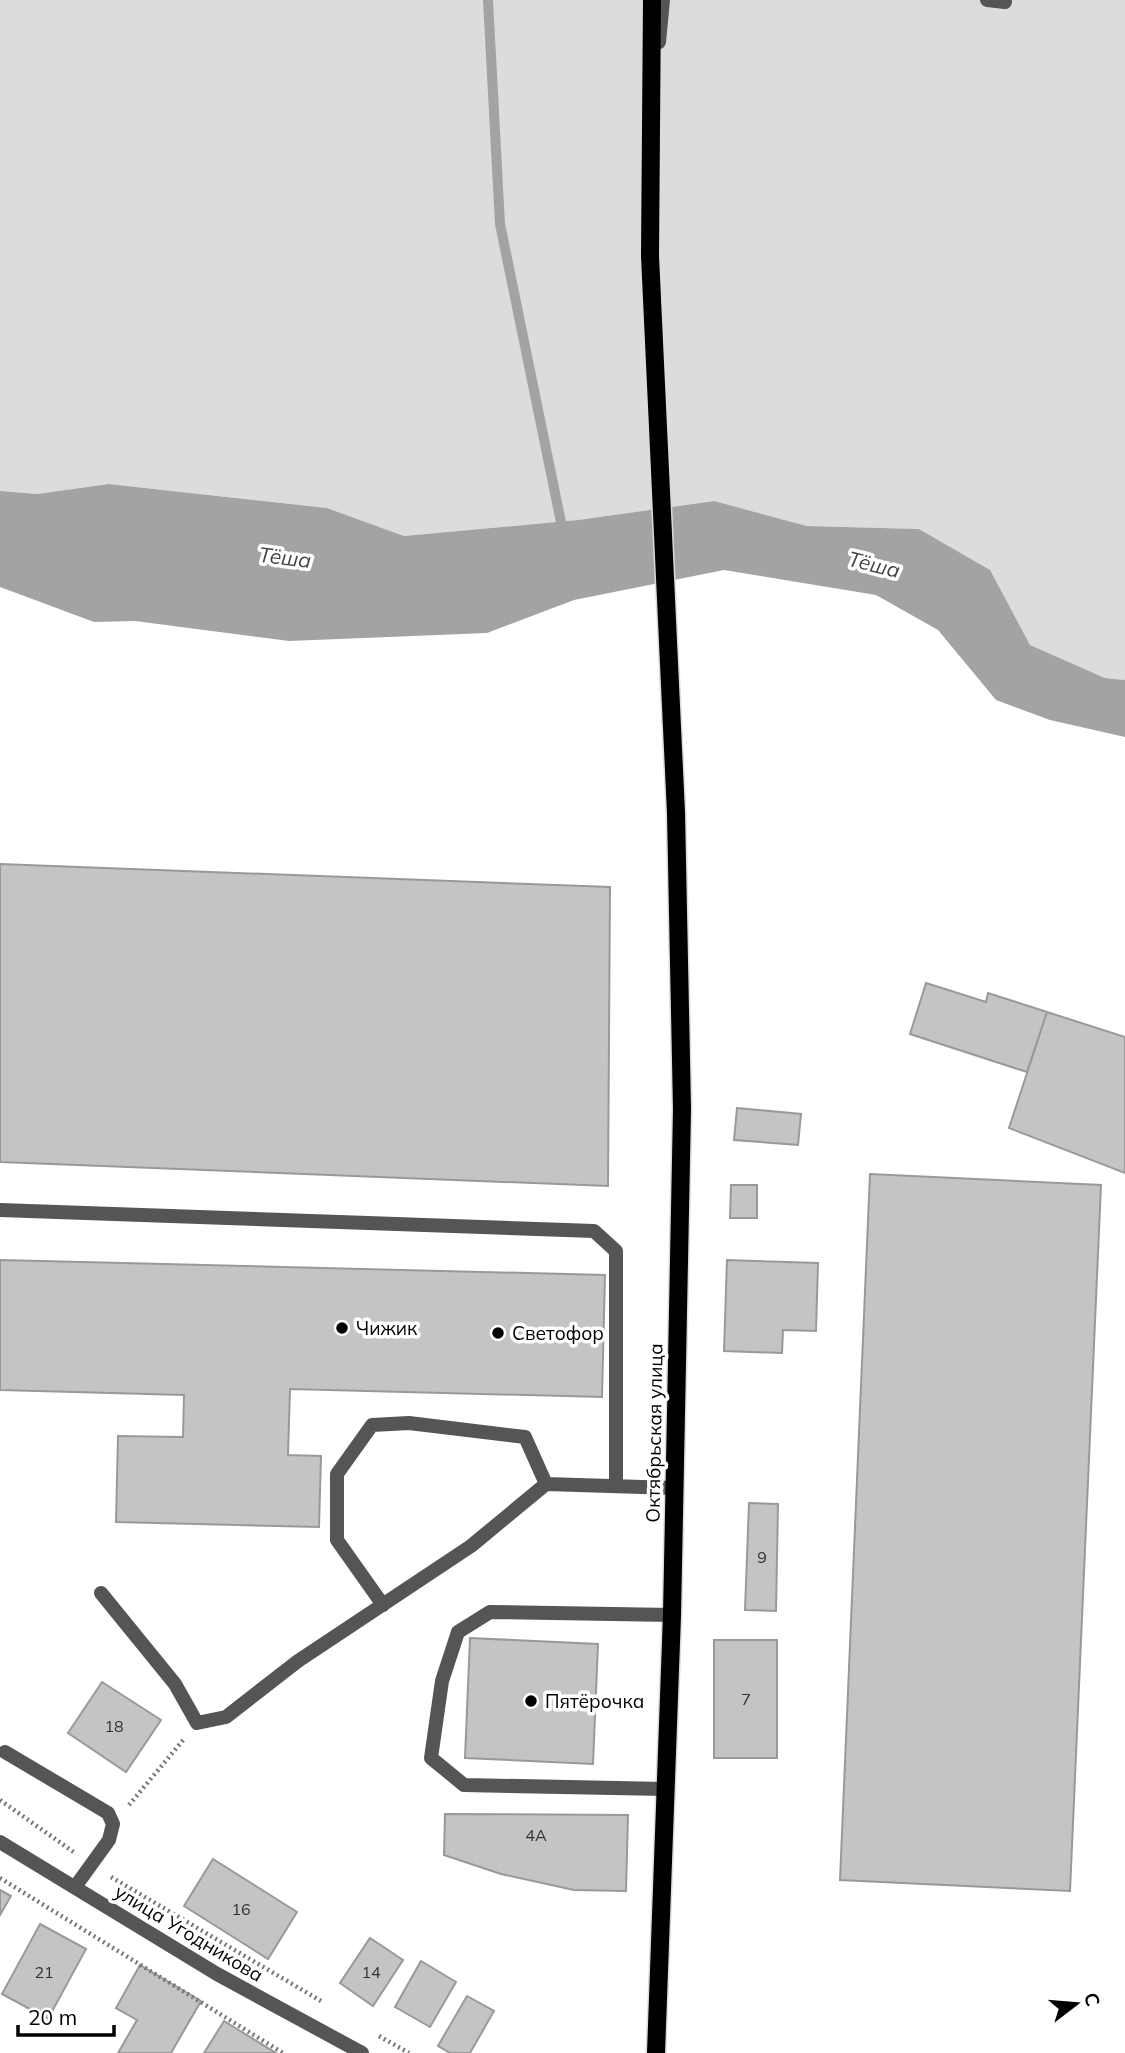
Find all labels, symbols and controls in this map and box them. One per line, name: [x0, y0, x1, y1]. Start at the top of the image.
water label: Тёша: [257, 541, 313, 573]
water label: Тёша: [846, 545, 903, 583]
place label: Чижик: [356, 1316, 418, 1340]
marker: Чижик: [334, 1320, 350, 1336]
place label: Светофор: [512, 1321, 604, 1345]
marker: Светофор: [490, 1325, 506, 1341]
street label: Октябрьская улица: [640, 1343, 668, 1523]
house number: 9: [757, 1547, 767, 1567]
place label: Пятёрочка: [545, 1689, 644, 1713]
house number: 7: [741, 1689, 751, 1709]
marker: Пятёрочка: [523, 1693, 539, 1709]
house number: 18: [104, 1716, 124, 1736]
house number: 4А: [525, 1825, 547, 1845]
street label: улица Угодникова: [110, 1879, 268, 1987]
house number: 16: [231, 1899, 251, 1919]
house number: 21: [34, 1962, 54, 1982]
house number: 14: [361, 1962, 381, 1982]
north arrow: [1041, 1969, 1111, 2039]
text: С: [1079, 1990, 1106, 2009]
scale bar: [18, 1994, 114, 2038]
text: 20 m: [28, 2004, 77, 2030]

